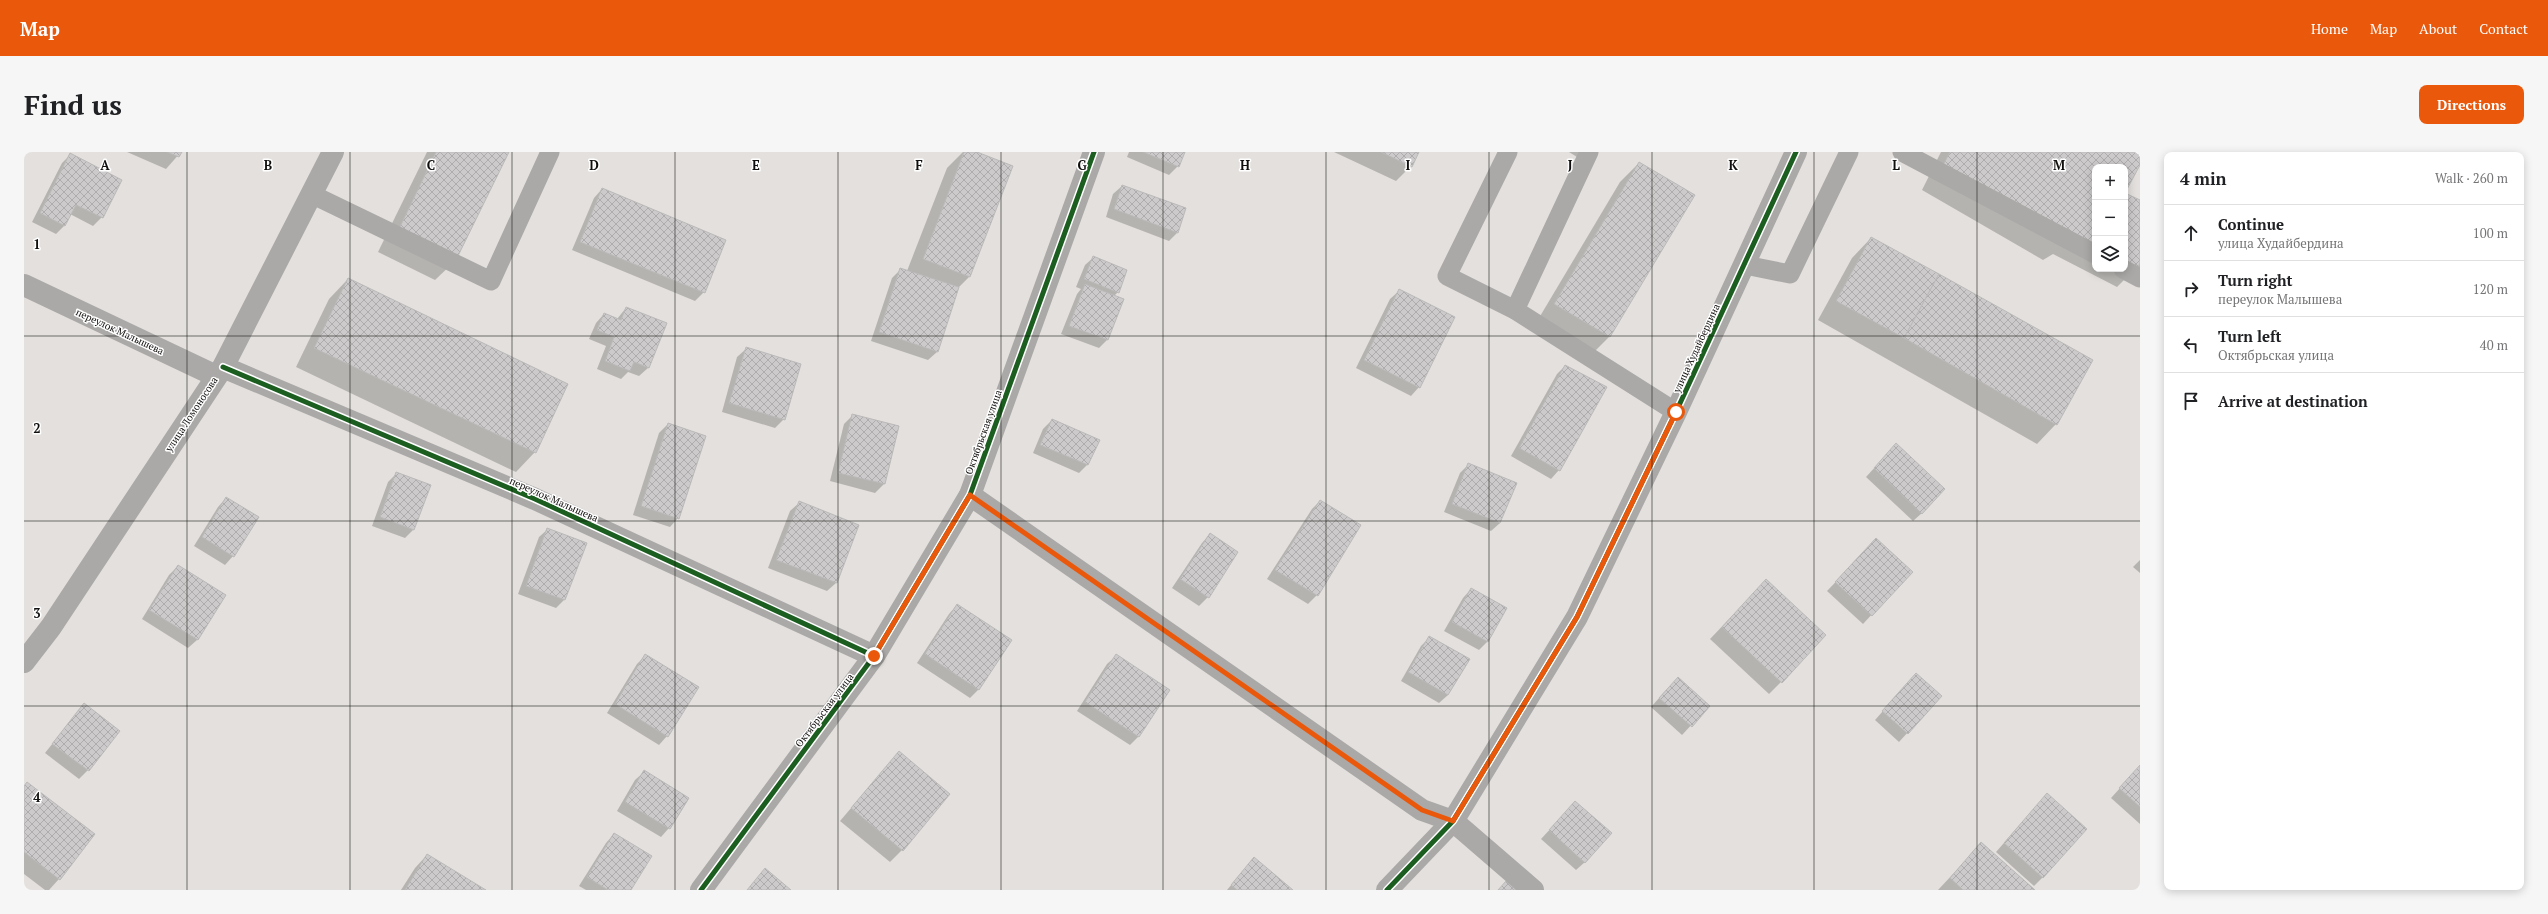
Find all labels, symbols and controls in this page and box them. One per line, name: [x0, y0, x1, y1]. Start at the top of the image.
text: Map: [20, 16, 60, 41]
text: Home: [2311, 19, 2348, 38]
text: Map: [2370, 19, 2397, 38]
text: About: [2419, 19, 2457, 38]
text: Contact: [2479, 19, 2528, 38]
button: Directions: [2419, 85, 2524, 124]
text: Find us: [24, 86, 122, 123]
text: A: [100, 156, 110, 174]
text: B: [264, 156, 272, 174]
text: C: [427, 156, 435, 174]
text: D: [589, 156, 599, 174]
text: E: [752, 156, 760, 174]
text: F: [915, 156, 923, 174]
text: G: [1077, 156, 1087, 174]
text: H: [1240, 156, 1250, 174]
text: I: [1406, 156, 1411, 174]
text: J: [1568, 156, 1573, 174]
text: K: [1728, 156, 1738, 174]
text: L: [1892, 156, 1900, 174]
text: M: [2053, 156, 2065, 174]
map controls: [2092, 164, 2128, 272]
button: +: [2092, 164, 2128, 200]
text: 4 min: [2180, 167, 2227, 190]
text: Walk · 260 m: [2435, 169, 2508, 187]
button: −: [2092, 200, 2128, 236]
text: Continue: [2218, 214, 2284, 234]
icon: ahead: [2180, 222, 2202, 244]
text: 100 m: [2473, 224, 2508, 242]
text: улица Худайбердина: [2218, 234, 2344, 252]
text: 1: [33, 235, 41, 253]
button: layers: [2092, 236, 2128, 272]
text: Turn right: [2218, 270, 2293, 290]
icon: right: [2180, 278, 2202, 300]
text: 120 m: [2473, 280, 2508, 298]
text: переулок Малышева: [2218, 290, 2342, 308]
street label: улица Худайбердина: [1670, 302, 1723, 396]
street label: переулок Малышева: [74, 305, 166, 358]
text: Turn left: [2218, 326, 2282, 346]
icon: left: [2180, 334, 2202, 356]
text: 40 m: [2480, 336, 2508, 354]
text: Октябрьская улица: [2218, 346, 2334, 364]
street label: улица Ломоносова: [162, 374, 221, 455]
street label: Октябрьская улица: [962, 388, 1005, 476]
icon: arrive: [2180, 390, 2202, 412]
text: Arrive at destination: [2218, 391, 2368, 411]
route start: [1667, 403, 1685, 421]
text: 2: [33, 419, 41, 437]
street label: переулок Малышева: [508, 474, 600, 525]
text: 3: [33, 604, 41, 622]
route end: [865, 647, 883, 665]
street label: Октябрьская улица: [792, 671, 856, 750]
text: 4: [33, 788, 41, 806]

